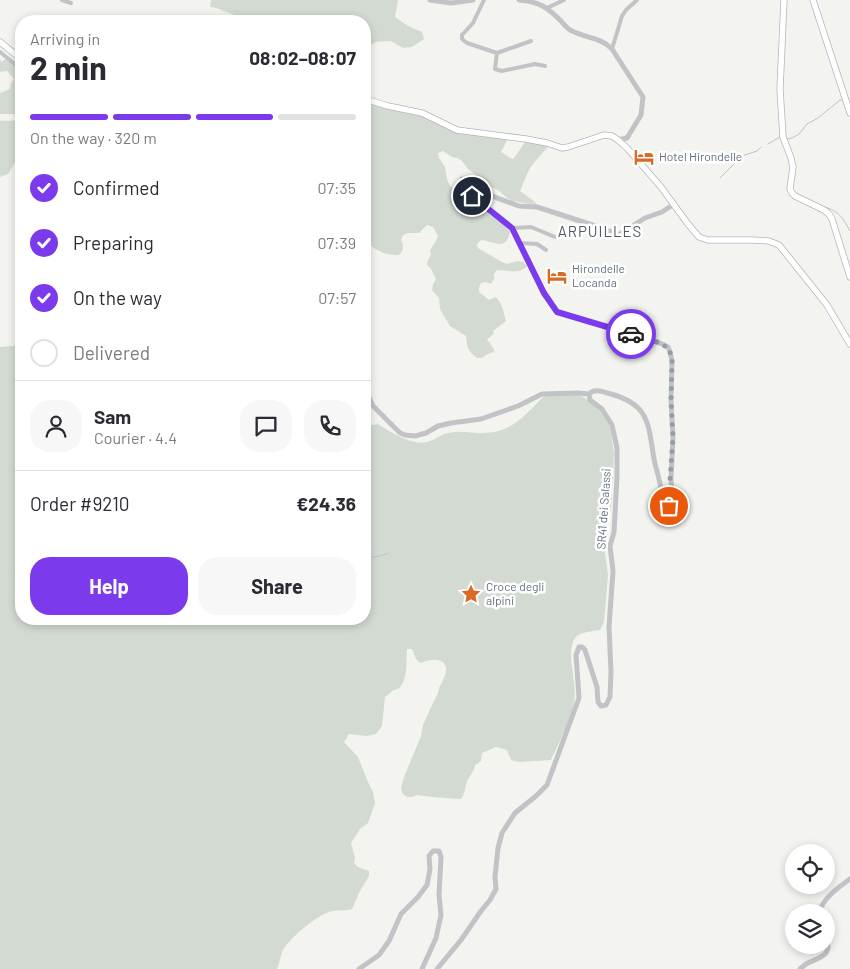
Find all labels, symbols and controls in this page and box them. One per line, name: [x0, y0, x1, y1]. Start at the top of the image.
text: Arriving in: [30, 29, 100, 48]
text: 08:02–08:07: [249, 46, 356, 69]
text: 2 min: [30, 48, 107, 86]
text: On the way · 320 m: [30, 128, 157, 147]
hotel icon: Hotel Hirondelle: [633, 146, 655, 168]
place label: Hotel Hirondelle: [659, 149, 742, 163]
icon: check: [30, 174, 58, 202]
pin: [451, 175, 493, 217]
text: Confirmed: [73, 176, 160, 199]
text: 07:35: [318, 178, 356, 197]
icon: home: [458, 182, 486, 210]
district label: ARPUILLES: [558, 222, 642, 240]
icon: check: [30, 229, 58, 257]
text: Preparing: [73, 231, 154, 254]
text: 07:39: [317, 233, 356, 252]
place label: Hirondelle Locanda: [572, 261, 625, 289]
hotel icon: Hirondelle Locanda: [546, 265, 568, 287]
icon: check: [30, 284, 58, 312]
text: On the way: [73, 286, 162, 309]
text: 07:57: [318, 288, 356, 307]
courier: [606, 309, 656, 359]
icon: car: [617, 320, 645, 348]
text: Delivered: [73, 341, 150, 364]
button: person: [30, 400, 82, 452]
button: chat: [240, 400, 292, 452]
button: phone: [304, 400, 356, 452]
text: Sam: [94, 405, 131, 428]
text: Courier · 4.4: [94, 428, 177, 447]
street label: SR41 dei Salassi: [593, 468, 613, 550]
pin: [648, 485, 690, 527]
text: Order #9210: [30, 492, 130, 515]
text: €24.36: [296, 492, 356, 515]
icon: bag: [655, 492, 683, 520]
button: Help: [30, 557, 188, 615]
button: Share: [198, 557, 356, 615]
place label: Croce degli alpini: [486, 579, 544, 607]
place icon: Croce degli alpini: [460, 583, 482, 605]
map controls: [785, 844, 835, 954]
button: locate: [785, 844, 835, 894]
button: layers: [785, 904, 835, 954]

